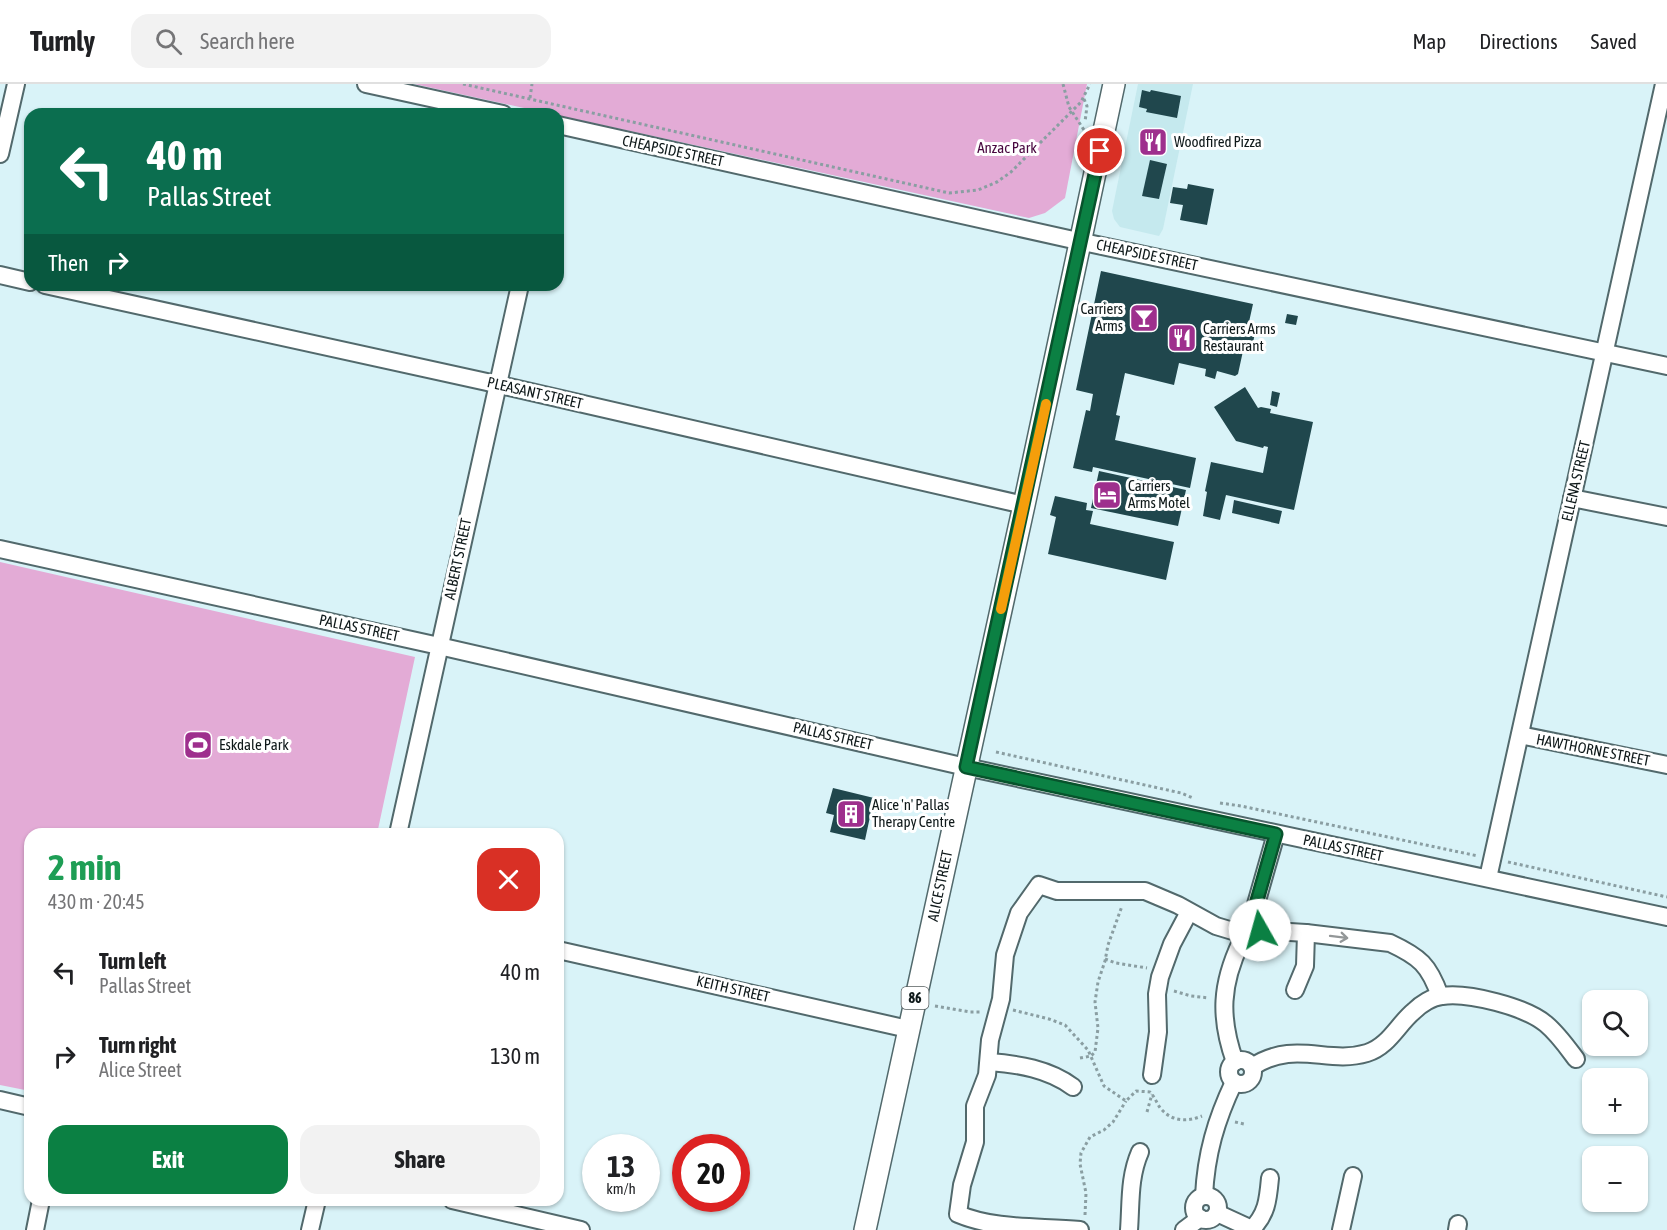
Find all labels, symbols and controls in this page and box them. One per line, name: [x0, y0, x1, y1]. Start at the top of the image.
search box: [131, 14, 551, 68]
text: Turnly: [30, 25, 95, 57]
icon: search: [152, 25, 185, 58]
text: Search here: [200, 28, 295, 54]
text: Map: [1412, 29, 1446, 53]
text: Directions: [1479, 29, 1558, 53]
text: Saved: [1591, 29, 1637, 53]
pin: [1074, 125, 1125, 176]
restaurant icon: Woodfired Pizza: [1137, 126, 1169, 158]
text: 40 m: [147, 131, 222, 179]
street label: CHEAPSIDE STREET: [621, 131, 726, 170]
icon: left: [48, 132, 126, 210]
place label: Woodfired Pizza: [1174, 133, 1262, 150]
icon: arrive: [1083, 134, 1116, 167]
park label: Anzac Park: [977, 139, 1037, 156]
text: Pallas Street: [147, 181, 272, 212]
street label: CHEAPSIDE STREET: [1095, 235, 1200, 274]
icon: right: [101, 246, 134, 279]
text: Then: [48, 250, 89, 276]
place label: Carriers Arms: [1080, 300, 1123, 334]
bar icon: Carriers Arms: [1128, 302, 1160, 334]
place label: Carriers Arms Restaurant: [1203, 320, 1275, 354]
restaurant icon: Carriers Arms Restaurant: [1166, 322, 1198, 354]
street label: PLEASANT STREET: [486, 373, 585, 412]
street label: ELLENA STREET: [1558, 438, 1593, 523]
place label: Carriers Arms Motel: [1128, 477, 1190, 511]
hotel icon: Carriers Arms Motel: [1091, 479, 1123, 511]
street label: ALBERT STREET: [441, 516, 474, 601]
street label: PALLAS STREET: [318, 611, 401, 644]
street label: PALLAS STREET: [792, 718, 875, 753]
sports icon: Eskdale Park: [182, 729, 214, 761]
street label: HAWTHORNE STREET: [1535, 730, 1652, 769]
place label: Eskdale Park: [219, 736, 289, 753]
place label: Alice 'n' Pallas Therapy Centre: [872, 796, 955, 830]
building icon: Alice 'n' Pallas Therapy Centre: [835, 798, 867, 830]
street label: PALLAS STREET: [1302, 831, 1385, 864]
text: 2 min: [48, 846, 122, 888]
button: close: [477, 848, 540, 911]
street label: ALICE STREET: [924, 849, 955, 923]
text: 430 m · 20:45: [48, 890, 145, 913]
position arrow: [1228, 898, 1292, 962]
one-way arrow: [1329, 932, 1349, 943]
text: Turn left: [99, 948, 166, 974]
icon: left: [48, 956, 81, 989]
text: 40 m: [500, 959, 540, 985]
street label: KEITH STREET: [695, 972, 772, 1005]
text: Pallas Street: [99, 974, 191, 997]
road number: 86: [902, 987, 928, 1009]
map controls: [1582, 990, 1648, 1212]
button: search: [1582, 990, 1648, 1056]
text: Turn right: [99, 1032, 176, 1058]
icon: right: [48, 1040, 81, 1073]
text: 130 m: [490, 1043, 540, 1069]
text: Alice Street: [99, 1058, 182, 1081]
button: +: [1582, 1068, 1648, 1134]
button: Exit: [48, 1125, 288, 1194]
button: Share: [300, 1125, 540, 1194]
speed limit sign: 20: [672, 1134, 750, 1212]
button: −: [1582, 1146, 1648, 1212]
text: 13: [607, 1149, 635, 1183]
text: km/h: [606, 1180, 636, 1197]

